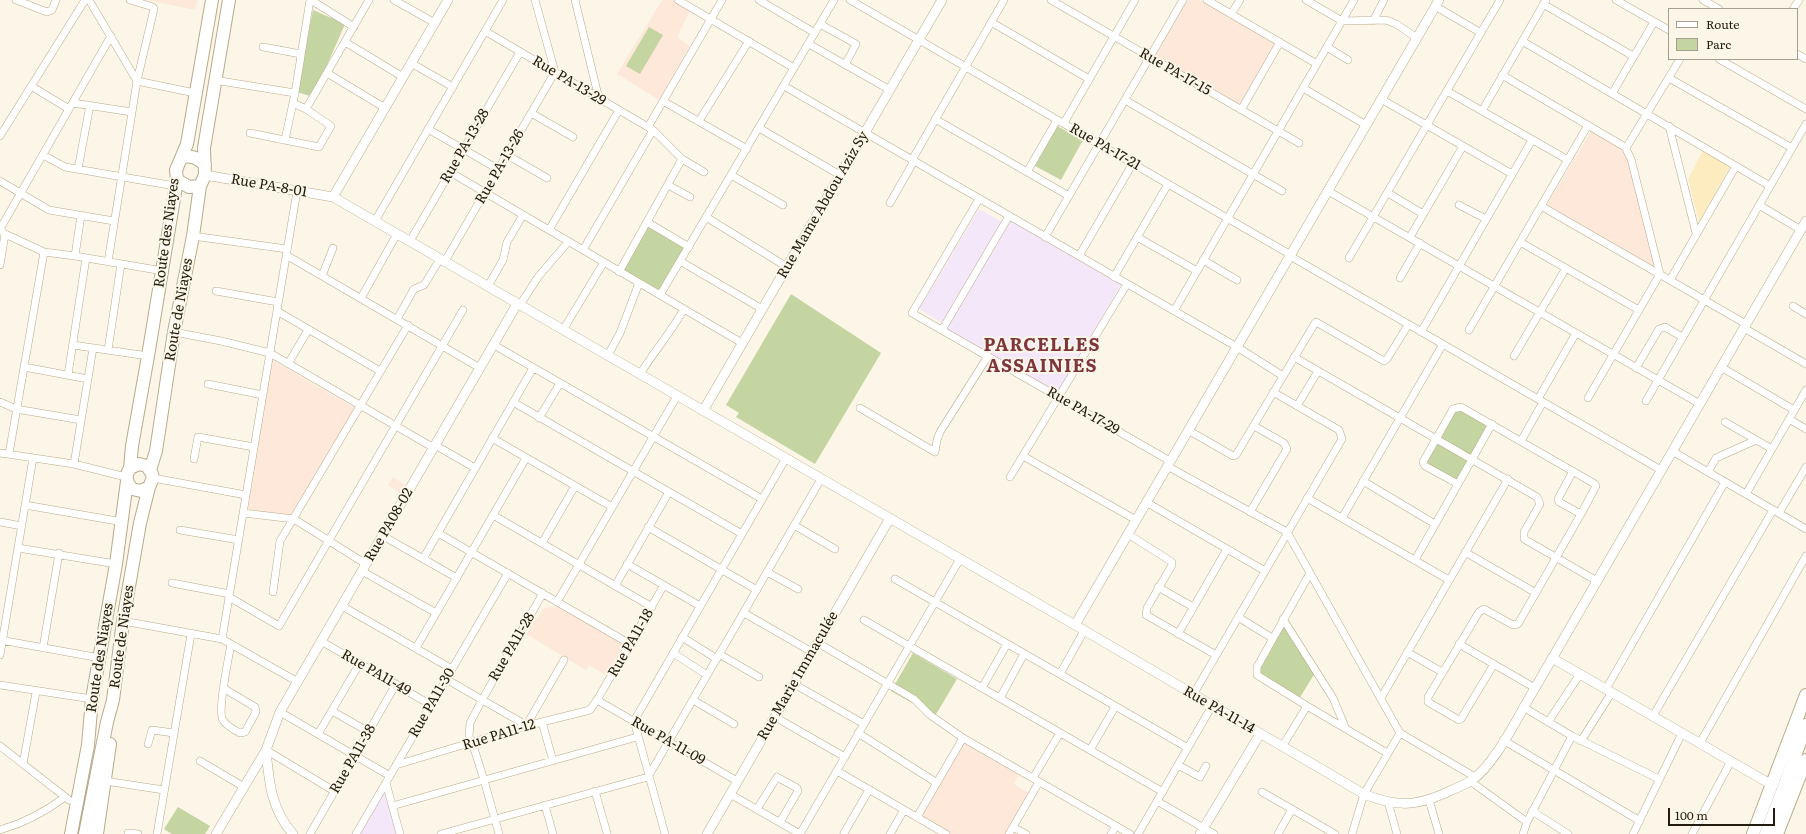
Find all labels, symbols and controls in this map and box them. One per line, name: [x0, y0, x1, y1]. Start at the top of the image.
legend: [1668, 8, 1798, 60]
text: Route: [1706, 15, 1740, 33]
text: Parc: [1706, 35, 1731, 53]
street label: Rue PA-17-15: [1136, 45, 1214, 99]
street label: Rue PA-13-29: [529, 52, 609, 110]
street label: Rue PA-13-28: [437, 106, 493, 186]
street label: Rue PA-17-21: [1066, 120, 1144, 174]
street label: Rue PA-13-26: [472, 127, 528, 207]
street label: Rue Mame Abdou Aziz Sy: [774, 128, 872, 282]
street label: Rue PA-8-01: [229, 171, 309, 201]
street label: Route des Niayes: [151, 177, 183, 289]
street label: Route de Niayes: [162, 257, 196, 363]
district label: PARCELLES ASSAINIES: [984, 335, 1100, 378]
street label: Rue PA-17-29: [1044, 383, 1122, 439]
street label: Rue PA08-02: [361, 485, 417, 565]
street label: Route de Niayes: [106, 584, 138, 690]
street label: Route des Niayes: [83, 602, 117, 714]
street label: Rue PA11-18: [605, 606, 657, 680]
street label: Rue PA11-28: [485, 609, 539, 685]
street label: Rue Marie Immaculée: [754, 609, 842, 743]
street label: Rue PA11-49: [338, 646, 414, 700]
street label: Rue PA11-30: [405, 665, 459, 741]
street label: Rue PA-11-14: [1180, 683, 1258, 737]
street label: Rue PA-11-09: [628, 713, 708, 769]
street label: Rue PA11-12: [460, 716, 538, 754]
street label: Rue PA11-38: [326, 721, 380, 797]
scale bar: [1670, 800, 1777, 826]
text: 100 m: [1675, 806, 1708, 824]

